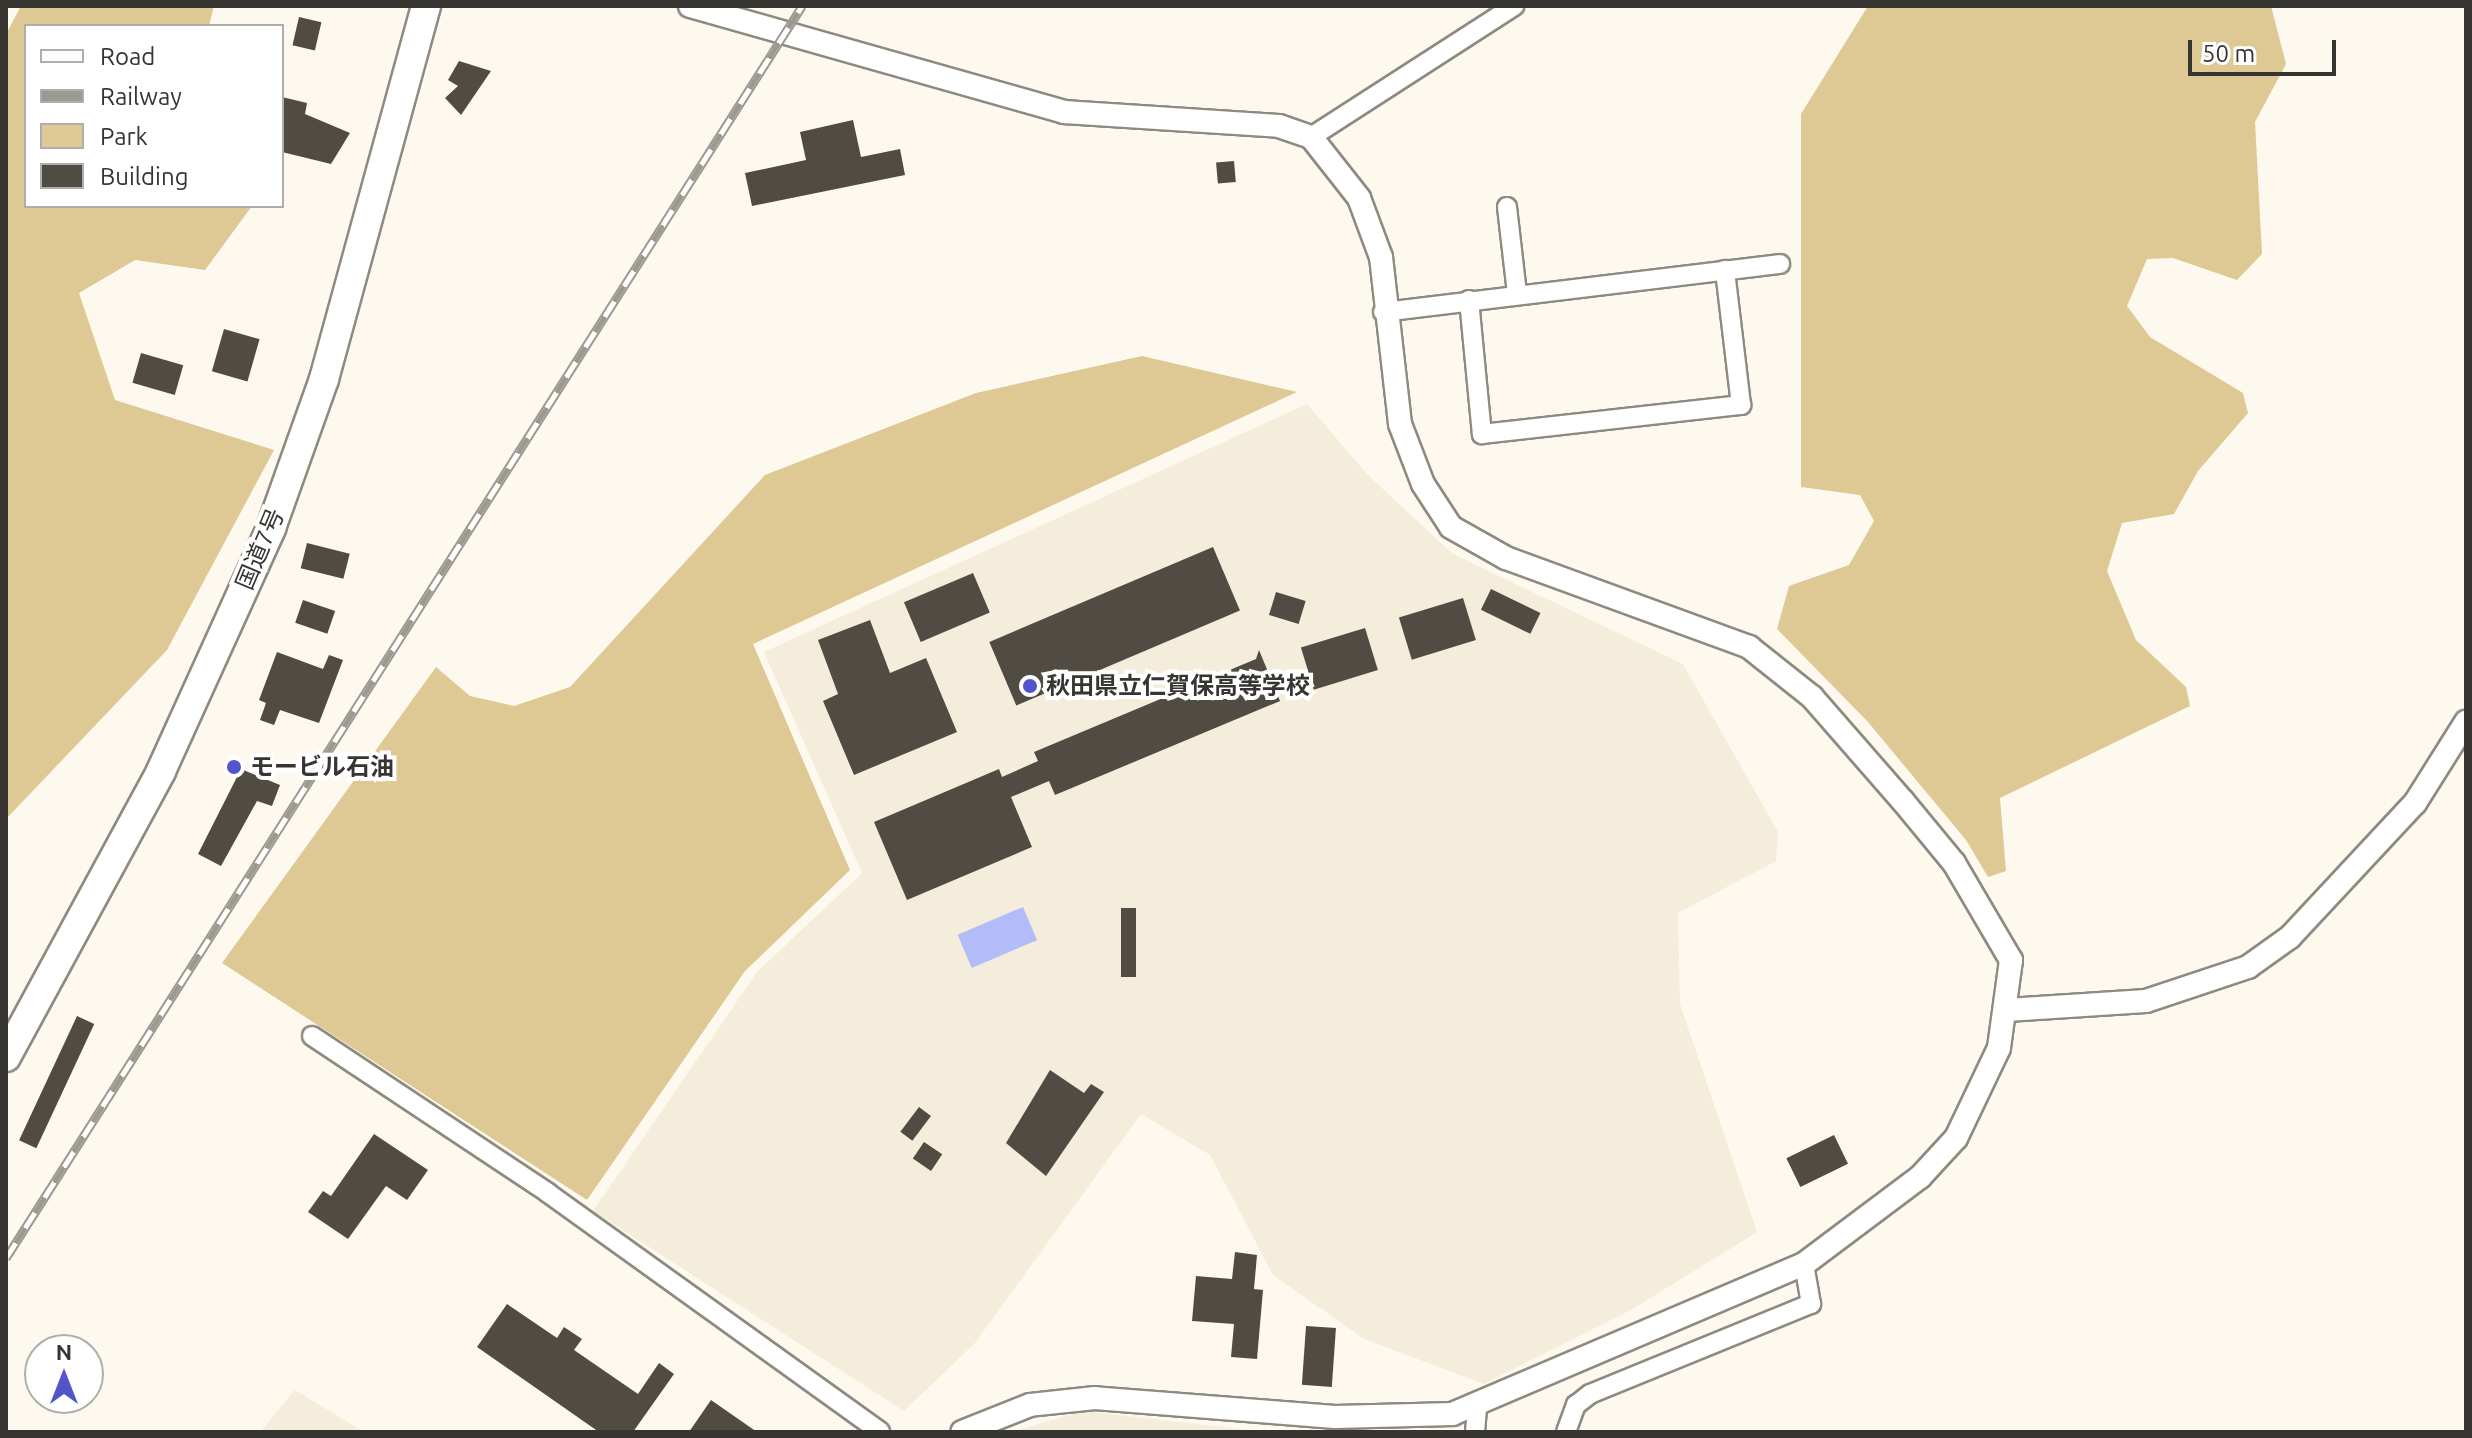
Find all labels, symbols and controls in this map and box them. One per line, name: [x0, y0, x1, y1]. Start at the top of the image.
legend: [24, 24, 284, 208]
scale bar: [2192, 24, 2340, 74]
text: 50 m: [2202, 40, 2255, 67]
text: Road: [100, 43, 155, 70]
text: Railway: [100, 83, 182, 110]
text: Park: [100, 123, 148, 150]
text: Building: [100, 163, 188, 190]
street label: 国道7号: [230, 504, 290, 594]
place label: 秋田県立仁賀保高等学校: [1046, 672, 1310, 700]
marker: 秋田県立仁賀保高等学校: [1021, 677, 1039, 695]
place label: モービル石油: [250, 753, 394, 781]
marker: モービル石油: [225, 758, 243, 776]
north arrow: [24, 1334, 104, 1414]
text: N: [56, 1339, 72, 1364]

